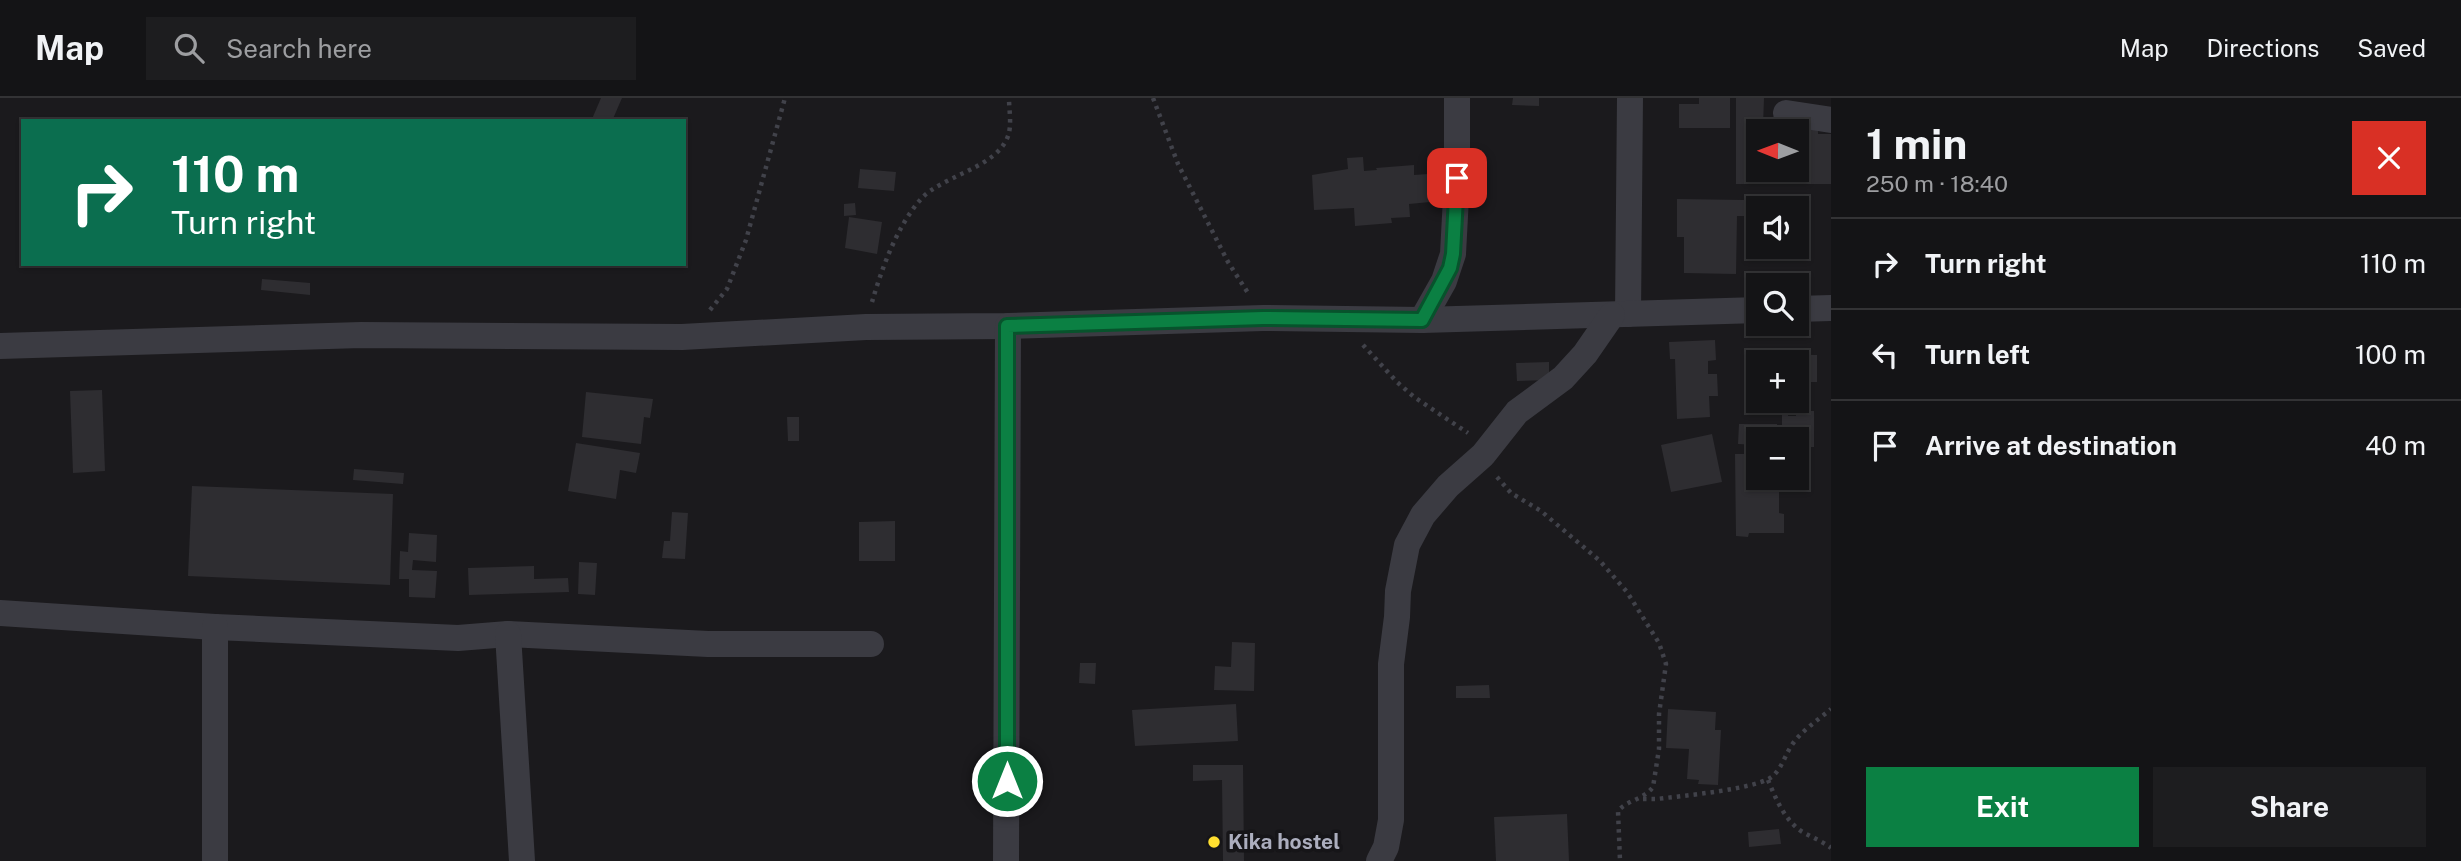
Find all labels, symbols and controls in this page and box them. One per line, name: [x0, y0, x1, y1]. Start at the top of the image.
search box: [146, 17, 636, 80]
text: Map: [35, 29, 104, 67]
icon: search: [170, 29, 208, 67]
text: Search here: [226, 33, 372, 64]
text: Map: [2120, 34, 2169, 62]
text: Directions: [2207, 34, 2319, 62]
text: Saved: [2357, 34, 2426, 62]
north arrow: [1746, 119, 1810, 182]
map controls: [1746, 119, 1809, 490]
text: 1 min: [1866, 119, 1967, 168]
button: close: [2352, 121, 2426, 195]
text: 110 m: [171, 145, 299, 203]
icon: right: [56, 147, 147, 238]
pin: [1427, 148, 1487, 208]
icon: arrive: [1438, 159, 1476, 197]
text: 250 m · 18:40: [1866, 170, 2008, 197]
button: sound: [1746, 196, 1809, 259]
text: Turn right: [171, 204, 316, 241]
icon: right: [1866, 245, 1904, 283]
text: Turn right: [1925, 248, 2047, 279]
text: 110 m: [2360, 248, 2426, 279]
button: search: [1746, 273, 1809, 336]
icon: left: [1866, 336, 1904, 374]
text: Turn left: [1925, 339, 2030, 370]
text: 100 m: [2355, 339, 2426, 370]
button: +: [1746, 350, 1809, 413]
button: −: [1746, 427, 1809, 490]
icon: arrive: [1866, 427, 1904, 465]
text: Arrive at destination: [1925, 430, 2177, 461]
text: 40 m: [2365, 430, 2426, 461]
position arrow: [970, 744, 1044, 818]
button: Exit: [1866, 767, 2139, 847]
button: Share: [2153, 767, 2426, 847]
place label: Kika hostel: [1228, 829, 1340, 854]
marker: Kika hostel: [1206, 834, 1222, 850]

